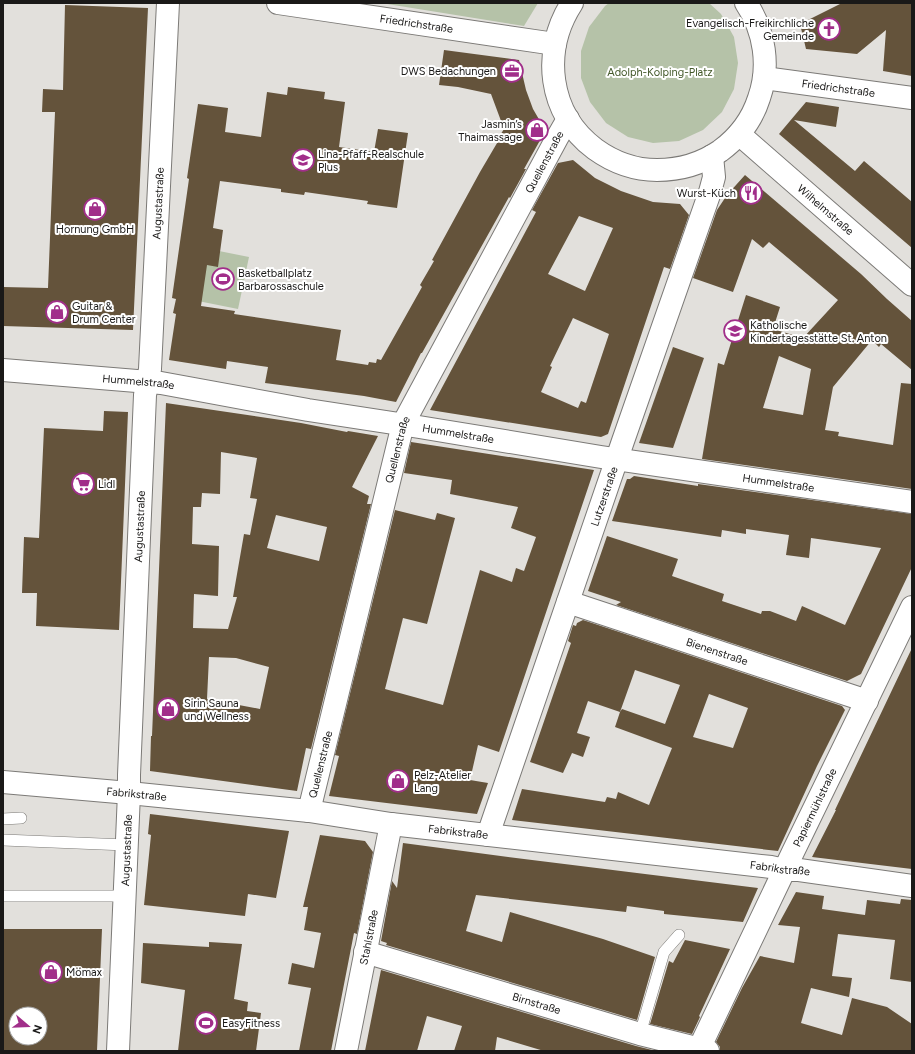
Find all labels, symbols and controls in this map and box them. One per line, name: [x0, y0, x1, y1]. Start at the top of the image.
street label: Friedrichstraße: [379, 12, 454, 36]
church icon: Evangelisch-Freikirchliche Gemeinde: [816, 16, 842, 42]
place label: Evangelisch-Freikirchliche Gemeinde: [686, 17, 814, 43]
office icon: DWS Bedachungen: [499, 58, 525, 84]
place label: DWS Bedachungen: [401, 65, 496, 78]
park label: Adolph-Kolping-Platz: [607, 66, 713, 79]
street label: Friedrichstraße: [801, 77, 876, 100]
shop icon: Jasmin’s Thaimassage: [524, 117, 550, 143]
place label: Jasmin’s Thaimassage: [458, 118, 522, 144]
street label: Quellenstraße: [523, 129, 567, 195]
school or university icon: Lina-Pfaff-Realschule Plus: [290, 147, 316, 173]
place label: Lina-Pfaff-Realschule Plus: [318, 148, 424, 174]
street label: Augustastraße: [150, 167, 167, 240]
restaurant icon: Wurst-Küch: [738, 180, 764, 206]
street label: Wilhelmstraße: [795, 182, 856, 238]
place label: Wurst-Küch: [677, 187, 736, 200]
shop icon: Hornung GmbH: [82, 196, 108, 222]
place label: Hornung GmbH: [56, 223, 134, 236]
sports icon: Basketballplatz Barbarossaschule: [210, 266, 236, 292]
place label: Basketballplatz Barbarossaschule: [238, 267, 324, 293]
shop icon: Guitar & Drum Center: [44, 299, 70, 325]
place label: Guitar & Drum Center: [72, 300, 136, 326]
school or university icon: Katholische Kindertagesstätte St. Anton: [722, 318, 748, 344]
place label: Katholische Kindertagesstätte St. Anton: [750, 319, 887, 345]
street label: Hummelstraße: [102, 372, 176, 392]
street label: Quellenstraße: [383, 414, 413, 485]
street label: Hummelstraße: [421, 422, 495, 446]
street label: Lutzerstraße: [588, 465, 621, 528]
supermarket icon: Lidl: [70, 471, 96, 497]
street label: Hummelstraße: [742, 472, 815, 495]
place label: Lidl: [98, 478, 115, 491]
street label: Augustastraße: [132, 490, 148, 563]
street label: Bienenstraße: [684, 636, 750, 668]
shop icon: Sirin Sauna und Wellness: [155, 696, 181, 722]
place label: Sirin Sauna und Wellness: [184, 697, 249, 723]
street label: Quellenstraße: [306, 730, 335, 799]
street label: Papiermühlstraße: [791, 766, 840, 849]
shop icon: Pelz-Atelier Lang: [385, 768, 411, 794]
place label: Pelz-Atelier Lang: [414, 769, 471, 795]
street label: Fabrikstraße: [106, 785, 167, 804]
street label: Augustastraße: [119, 814, 135, 886]
street label: Fabrikstraße: [427, 822, 489, 842]
street label: Fabrikstraße: [749, 859, 811, 878]
street label: Stahlstraße: [357, 909, 381, 966]
shop icon: Mömax: [38, 959, 64, 985]
place label: Mömax: [66, 966, 103, 979]
street label: Birnstraße: [511, 990, 562, 1017]
north arrow: [8, 1006, 48, 1046]
sports icon: EasyFitness: [193, 1010, 219, 1036]
place label: EasyFitness: [222, 1017, 280, 1030]
text: N: [29, 1023, 45, 1035]

